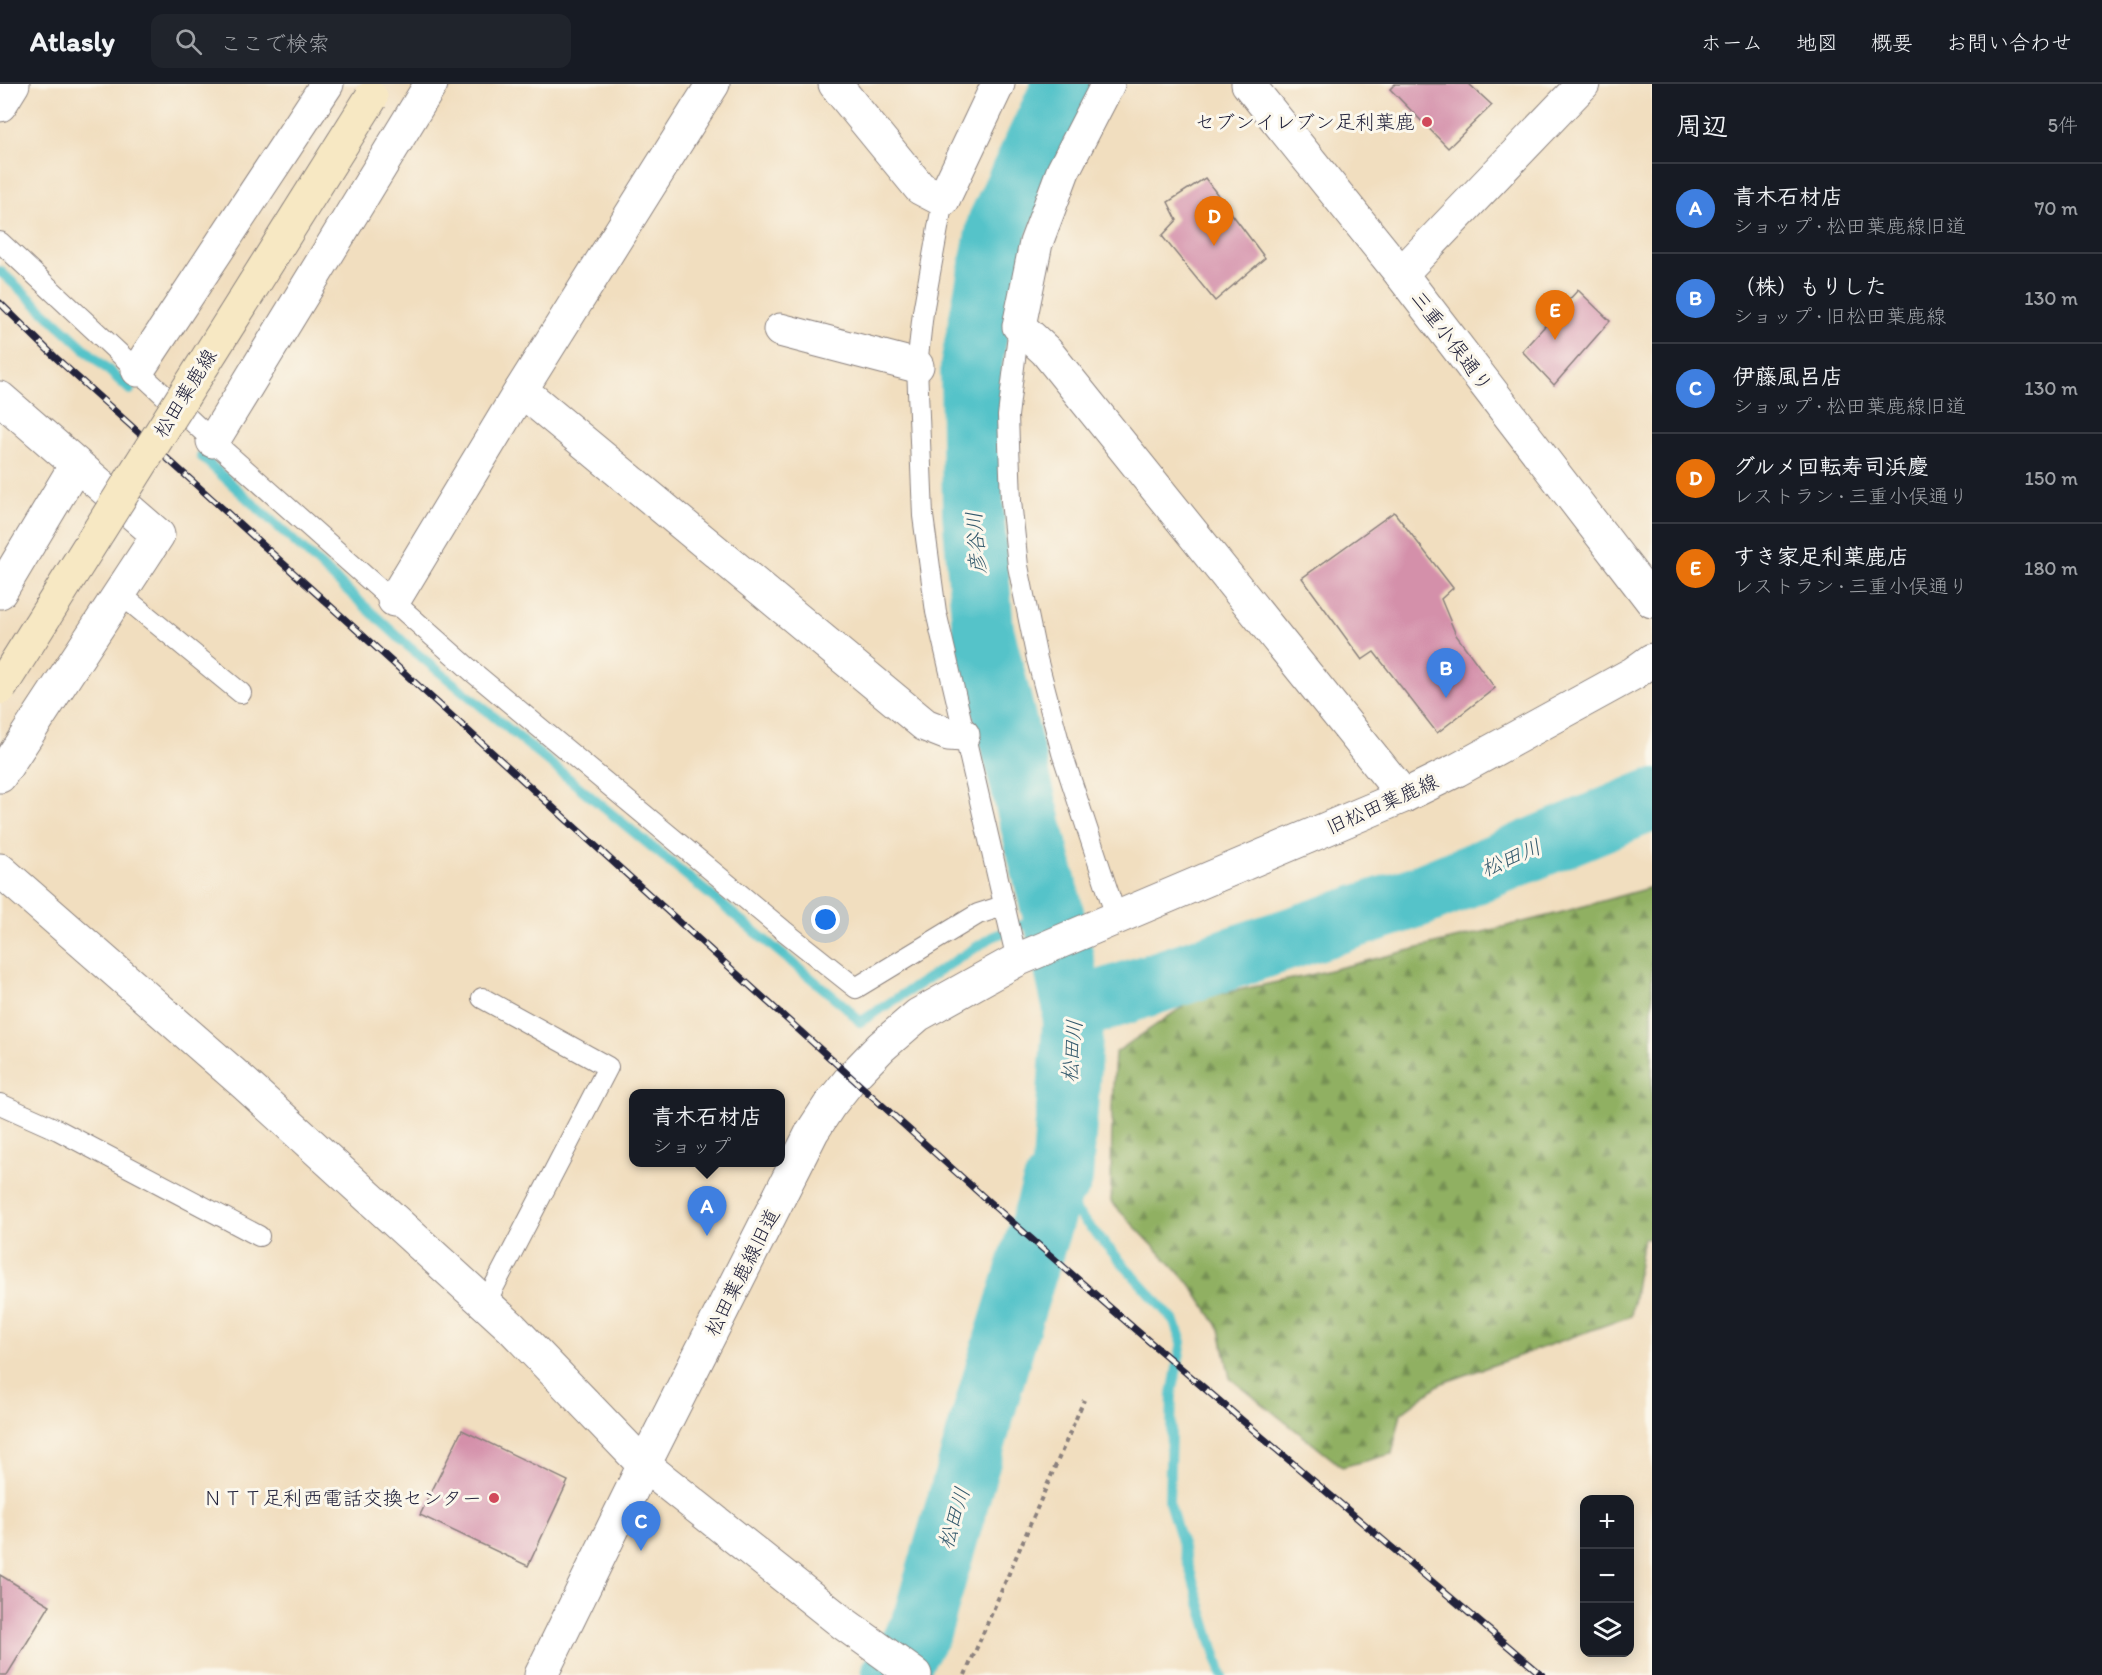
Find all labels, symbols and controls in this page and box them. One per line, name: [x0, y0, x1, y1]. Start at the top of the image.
search box: [151, 14, 571, 68]
text: Atlasly: [30, 24, 115, 58]
icon: search: [172, 25, 205, 58]
text: ここで検索: [220, 30, 330, 57]
text: ホーム: [1701, 30, 1763, 55]
text: 地図: [1796, 30, 1838, 55]
text: 概要: [1871, 30, 1913, 55]
text: お問い合わせ: [1946, 30, 2072, 55]
place label: セブンイレブン足利葉鹿: [1195, 110, 1415, 134]
text: 周辺: [1676, 110, 1728, 142]
text: 5件: [2048, 113, 2078, 137]
marker: セブンイレブン足利葉鹿: [1420, 115, 1434, 129]
text: 青木石材店: [1733, 183, 1843, 210]
pin: D: [1194, 196, 1234, 246]
text: A: [1689, 196, 1702, 220]
text: 70 m: [2034, 196, 2078, 220]
text: ショップ · 松田葉鹿線旧道: [1733, 214, 1966, 238]
text: （株）もりした: [1733, 273, 1887, 300]
street label: 三重小俣通り: [1406, 286, 1498, 396]
text: B: [1689, 286, 1702, 310]
text: 130 m: [2024, 286, 2078, 310]
pin: E: [1536, 290, 1574, 340]
text: ショップ · 旧松田葉鹿線: [1733, 304, 1946, 328]
street label: 松田葉鹿線: [148, 344, 222, 442]
text: 伊藤風呂店: [1733, 363, 1843, 390]
text: C: [1689, 376, 1702, 400]
text: 130 m: [2024, 376, 2078, 400]
text: ショップ · 松田葉鹿線旧道: [1733, 394, 1966, 418]
text: グルメ回転寿司浜慶: [1733, 453, 1929, 480]
text: D: [1689, 466, 1702, 490]
text: 150 m: [2025, 466, 2078, 490]
text: レストラン · 三重小俣通り: [1733, 484, 1968, 508]
water label: 彦谷川: [961, 511, 990, 575]
text: すき家足利葉鹿店: [1733, 543, 1909, 570]
text: E: [1690, 556, 1701, 580]
text: 180 m: [2024, 556, 2078, 580]
text: レストラン · 三重小俣通り: [1733, 574, 1968, 598]
pin: B: [1426, 648, 1466, 698]
street label: 旧松田葉鹿線: [1322, 769, 1442, 839]
water label: 松田川: [1477, 834, 1545, 881]
your location: [811, 905, 840, 934]
water label: 松田川: [1056, 1018, 1087, 1083]
popup: [629, 1089, 785, 1167]
text: 青木石材店: [652, 1103, 762, 1130]
text: ショップ: [652, 1134, 731, 1158]
pin: A: [688, 1186, 726, 1236]
street label: 松田葉鹿線旧道: [700, 1204, 784, 1340]
water label: 松田川: [932, 1484, 975, 1552]
place label: ＮＴＴ足利西電話交換センター: [203, 1486, 482, 1510]
marker: ＮＴＴ足利西電話交換センター: [487, 1491, 501, 1505]
map controls: [1580, 1495, 1634, 1657]
button: +: [1580, 1495, 1634, 1549]
pin: C: [622, 1502, 660, 1551]
button: −: [1580, 1549, 1634, 1603]
button: layers: [1580, 1603, 1634, 1657]

